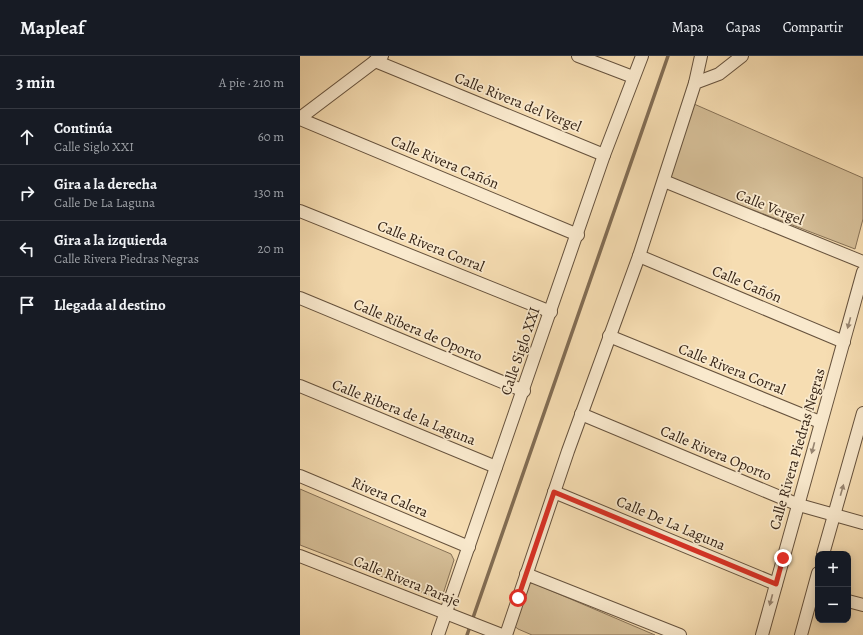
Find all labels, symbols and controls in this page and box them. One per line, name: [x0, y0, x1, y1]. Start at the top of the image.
text: Mapleaf: [20, 15, 85, 41]
text: Mapa: [672, 18, 704, 37]
text: Capas: [726, 18, 761, 37]
text: Compartir: [783, 18, 843, 37]
street label: Calle Rivera del Vergel: [452, 67, 585, 137]
text: 3 min: [16, 71, 55, 94]
text: A pie · 210 m: [219, 74, 284, 91]
text: Continúa: [54, 118, 112, 138]
icon: ahead: [16, 126, 38, 148]
text: 60 m: [258, 128, 284, 145]
street label: Calle Rivera Cañón: [388, 130, 502, 194]
text: Calle Siglo XXI: [54, 138, 134, 155]
text: Gira a la derecha: [54, 174, 157, 194]
icon: right: [16, 182, 38, 204]
text: 130 m: [254, 184, 284, 201]
street label: Calle Vergel: [733, 184, 807, 230]
text: Calle De La Laguna: [54, 194, 155, 211]
street label: Calle Rivera Corral: [374, 215, 488, 277]
text: Gira a la izquierda: [54, 230, 167, 250]
icon: left: [16, 238, 38, 260]
text: 20 m: [258, 240, 284, 257]
text: Calle Rivera Piedras Negras: [54, 250, 199, 267]
street label: Calle Cañón: [709, 260, 785, 308]
icon: arrive: [16, 294, 38, 316]
street label: Calle Ribera de Oporto: [350, 294, 486, 366]
text: Llegada al destino: [54, 295, 166, 315]
street label: Calle Siglo XXI: [496, 304, 544, 398]
one-way arrow: [846, 317, 852, 329]
street label: Calle Rivera Corral: [675, 338, 789, 400]
street label: Calle Rivera Piedras Negras: [764, 366, 830, 532]
street label: Calle Ribera de la Laguna: [329, 374, 479, 450]
street label: Calle Rivera Oporto: [657, 420, 775, 486]
one-way arrow: [810, 442, 816, 454]
street label: Rivera Calera: [349, 472, 431, 522]
one-way arrow: [839, 483, 845, 495]
street label: Calle De La Laguna: [613, 491, 729, 555]
route end: [774, 549, 792, 567]
street label: Calle Rivera Paraje: [351, 550, 464, 612]
map controls: [815, 551, 851, 623]
button: +: [815, 551, 851, 587]
button: −: [815, 587, 851, 623]
route start: [509, 589, 527, 607]
one-way arrow: [768, 595, 774, 607]

